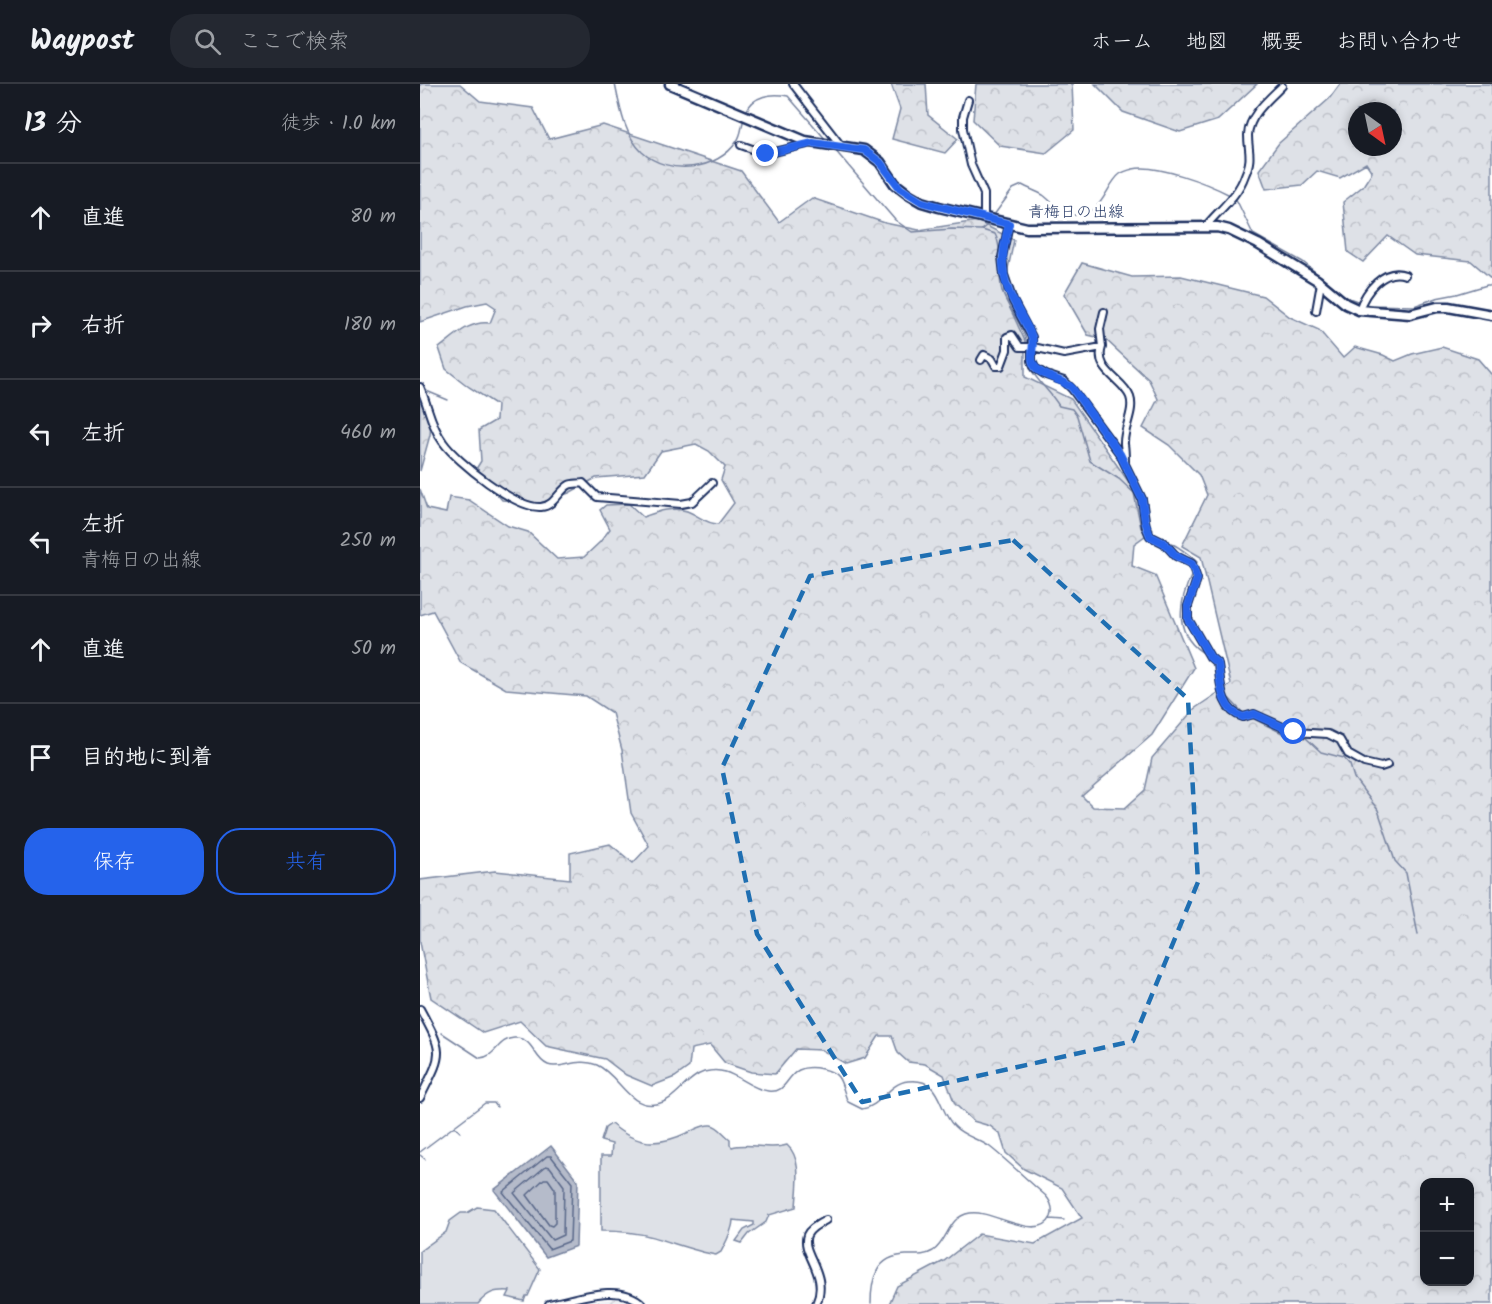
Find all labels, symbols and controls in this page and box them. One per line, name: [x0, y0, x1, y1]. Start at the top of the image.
search box: [170, 14, 590, 68]
text: Waypost: [30, 19, 134, 64]
icon: search: [191, 25, 224, 58]
text: ここで検索: [239, 25, 349, 60]
text: ホーム: [1091, 26, 1153, 59]
text: 地図: [1186, 26, 1228, 59]
text: 概要: [1261, 26, 1303, 59]
text: お問い合わせ: [1336, 26, 1462, 59]
north arrow: [1348, 102, 1402, 156]
text: 13 分: [24, 103, 82, 145]
text: 徒歩 · 1.0 km: [281, 108, 396, 140]
route end: [752, 140, 778, 166]
street label: 青梅日の出線: [1028, 200, 1124, 225]
icon: ahead: [24, 201, 57, 234]
text: 直進: [81, 201, 125, 236]
text: 80 m: [350, 201, 396, 233]
icon: right: [24, 309, 57, 342]
text: 右折: [81, 309, 125, 344]
text: 180 m: [344, 309, 396, 341]
icon: left: [24, 417, 57, 450]
text: 左折: [81, 417, 125, 452]
text: 460 m: [340, 417, 396, 449]
text: 左折: [81, 508, 125, 543]
icon: left: [24, 525, 57, 558]
text: 250 m: [340, 525, 396, 557]
text: 青梅日の出線: [81, 545, 201, 577]
icon: ahead: [24, 633, 57, 666]
text: 直進: [81, 633, 125, 668]
text: 50 m: [351, 633, 396, 665]
route start: [1280, 718, 1306, 744]
icon: arrive: [24, 741, 57, 774]
text: 目的地に到着: [81, 741, 213, 776]
button: 保存: [24, 828, 204, 895]
button: 共有: [216, 828, 396, 895]
map controls: [1420, 1178, 1474, 1286]
button: +: [1420, 1178, 1474, 1232]
button: −: [1420, 1232, 1474, 1286]

